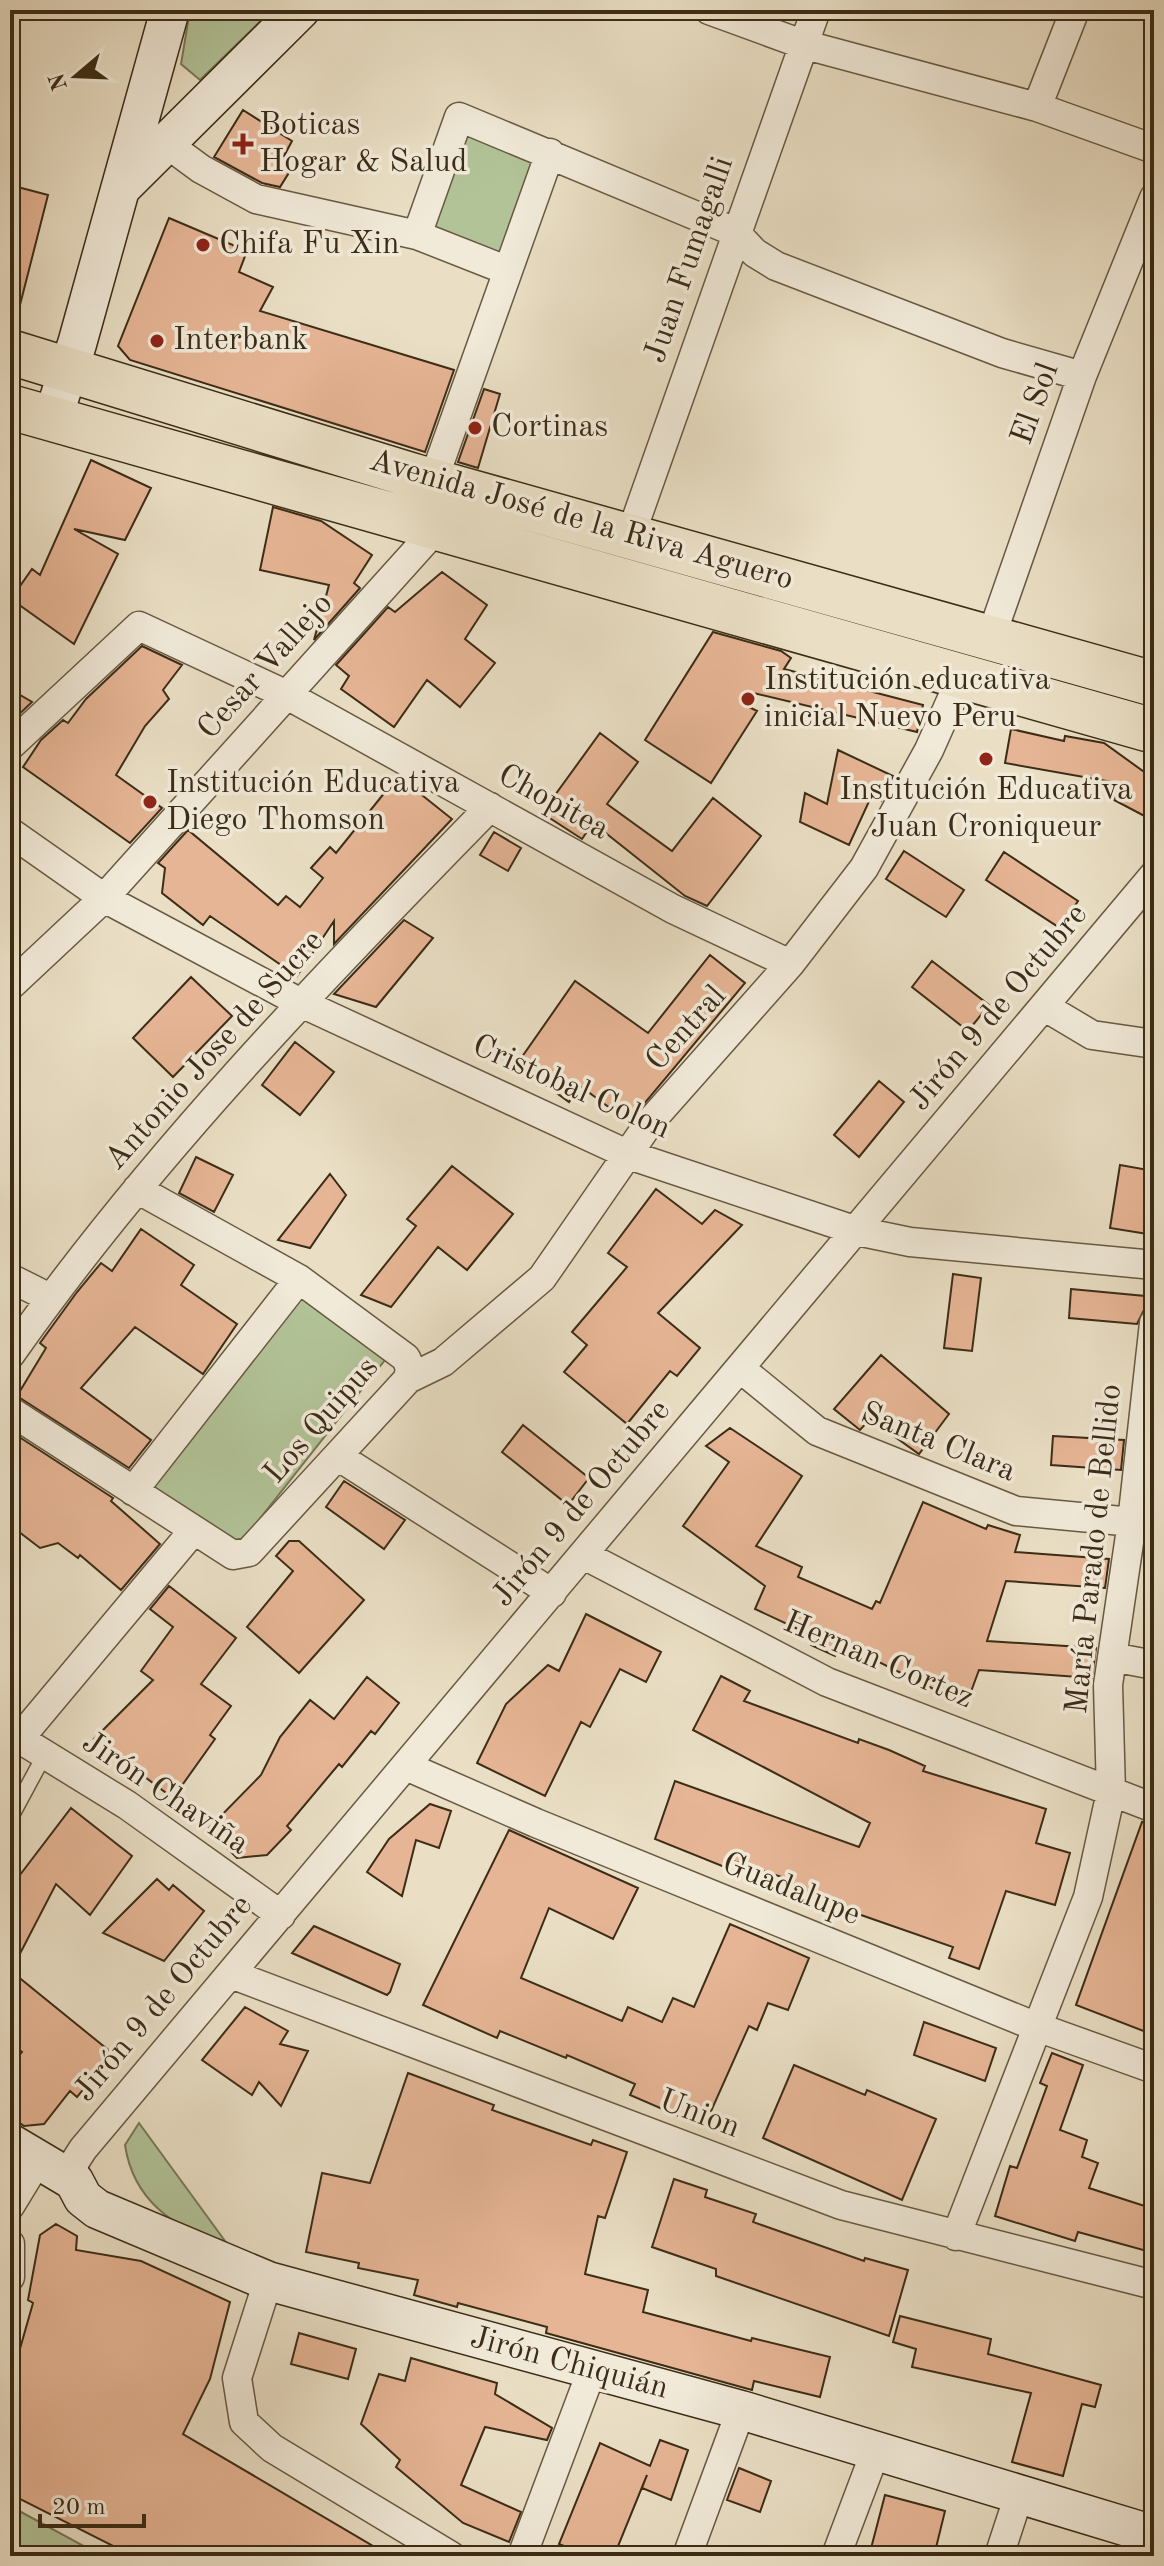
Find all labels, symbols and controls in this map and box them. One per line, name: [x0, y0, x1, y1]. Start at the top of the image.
north arrow: [36, 36, 116, 116]
text: N: [46, 70, 72, 93]
place label: Boticas Hogar & Salud: [259, 110, 467, 179]
marker: Boticas Hogar & Salud: [234, 135, 252, 153]
street label: Juan Fumagalli: [640, 153, 740, 367]
place label: Chifa Fu Xin: [219, 229, 399, 261]
marker: Chifa Fu Xin: [194, 236, 212, 254]
place label: Interbank: [173, 325, 308, 357]
marker: Interbank: [148, 332, 166, 350]
street label: El Sol: [1007, 359, 1065, 449]
place label: Cortinas: [491, 412, 608, 444]
marker: Cortinas: [466, 419, 484, 437]
street label: Avenida José de la Riva Aguero: [365, 445, 797, 597]
street label: Cesar Vallejo: [193, 588, 339, 746]
place label: Institución educativa inicial Nuevo Peru: [764, 665, 1051, 734]
marker: Institución educativa inicial Nuevo Peru: [739, 690, 757, 708]
marker: Institución Educativa Juan Croniqueur: [977, 750, 995, 768]
street label: Chopitea: [492, 760, 614, 847]
place label: Institución Educativa Diego Thomson: [166, 768, 460, 837]
place label: Institución Educativa Juan Croniqueur: [839, 775, 1133, 844]
marker: Institución Educativa Diego Thomson: [141, 793, 159, 811]
street label: Jirón 9 de Octubre: [904, 899, 1094, 1117]
street label: Antonio Jose de Sucre: [100, 925, 330, 1177]
street label: Central: [641, 980, 733, 1078]
street label: Cristobal Colon: [467, 1030, 675, 1146]
street label: Los Quipus: [259, 1352, 385, 1490]
street label: María Parado de Bellido: [1062, 1383, 1128, 1715]
street label: Jirón 9 de Octubre: [487, 1395, 677, 1613]
street label: Santa Clara: [856, 1397, 1020, 1489]
street label: Hernan Cortez: [778, 1607, 978, 1715]
street label: Jirón Chaviña: [76, 1727, 254, 1861]
street label: Guadalupe: [718, 1848, 864, 1932]
street label: Jirón 9 de Octubre: [69, 1890, 259, 2108]
street label: Union: [654, 2085, 744, 2145]
street label: Jirón Chiquián: [467, 2322, 671, 2406]
scale bar: [40, 2478, 144, 2528]
text: 20 m: [52, 2496, 106, 2520]

